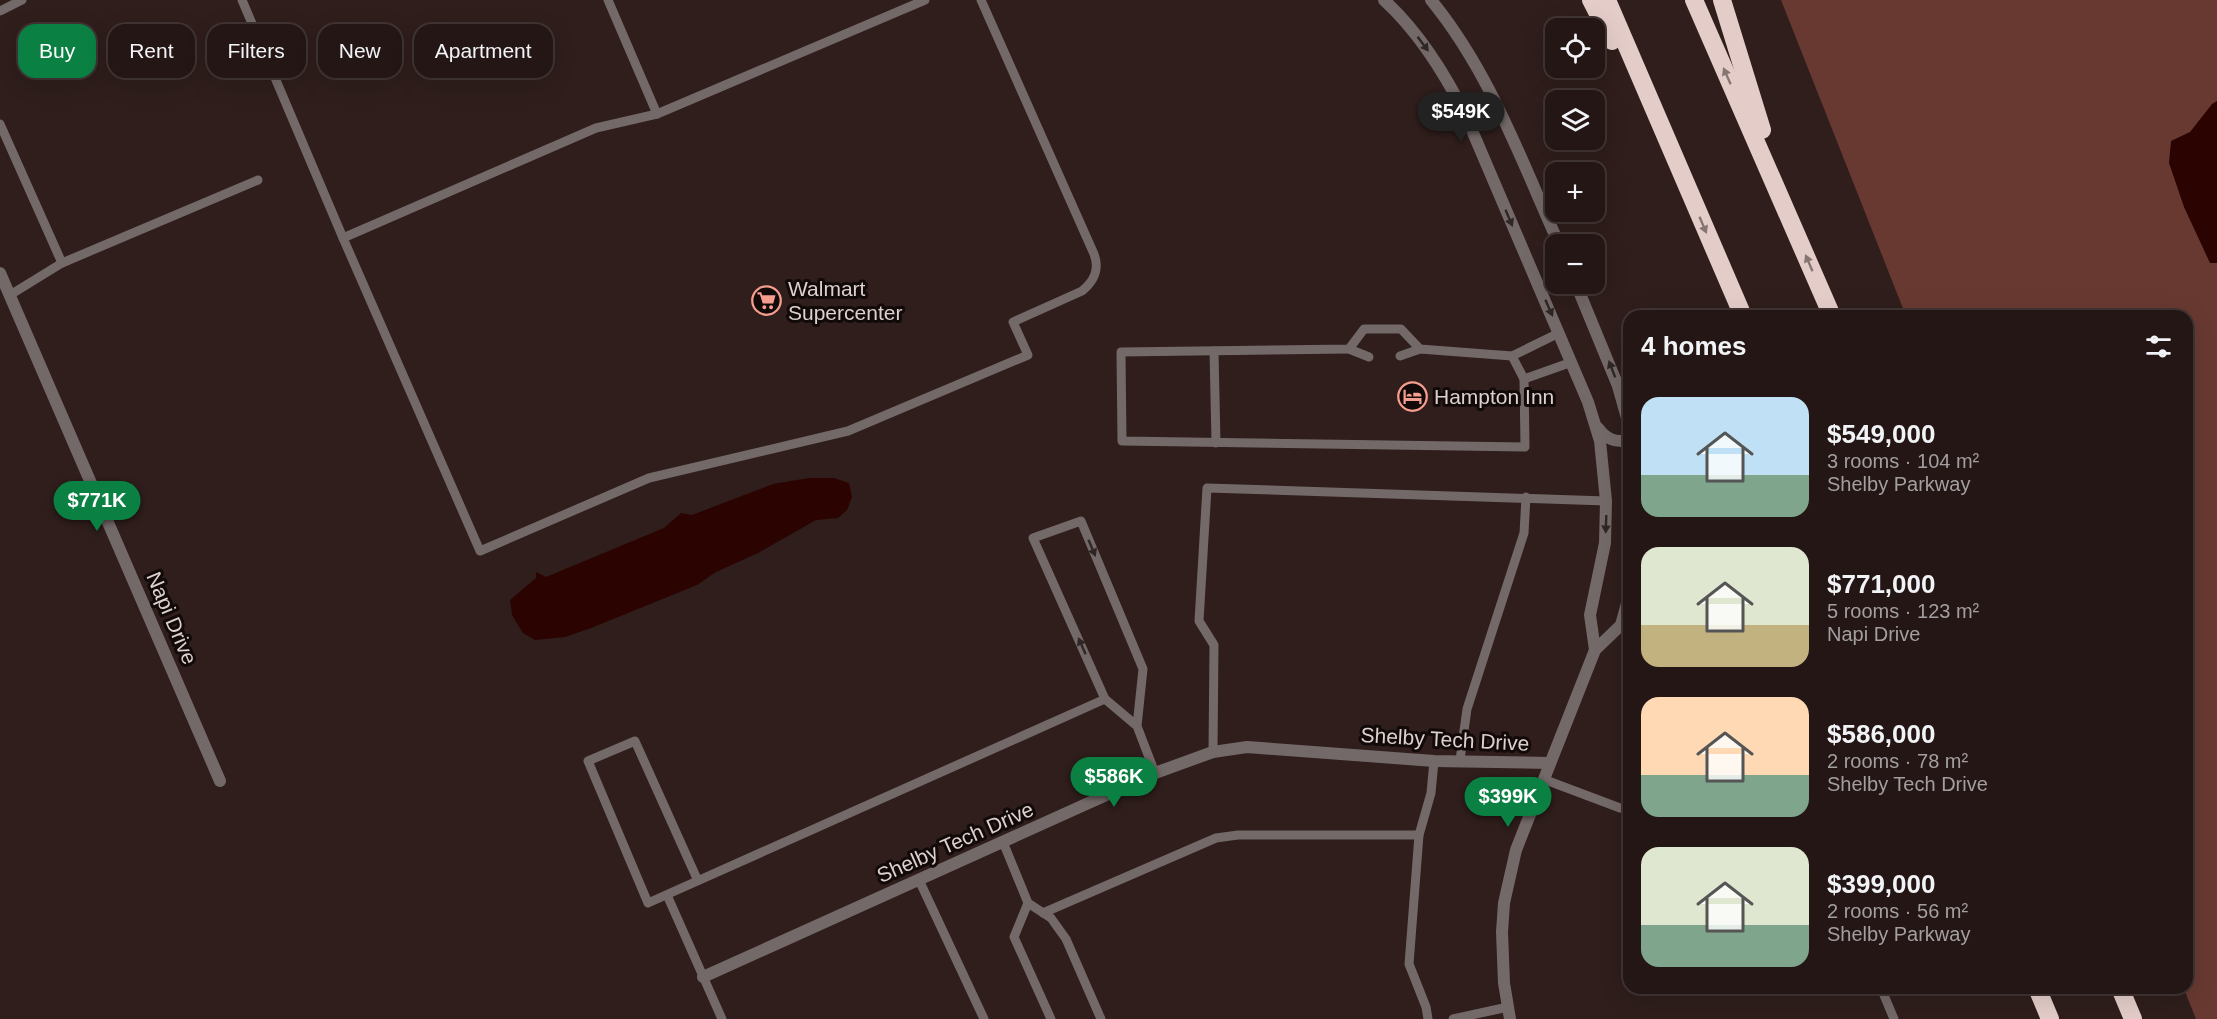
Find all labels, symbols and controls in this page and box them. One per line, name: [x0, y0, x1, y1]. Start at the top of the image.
map controls: [1545, 18, 1605, 294]
button: locate: [1545, 18, 1605, 78]
chip: Buy: [18, 24, 96, 78]
chip: Rent: [108, 24, 195, 78]
chip: Filters: [207, 24, 306, 78]
chip: New: [318, 24, 402, 78]
chip: Apartment: [414, 24, 553, 78]
one-way arrow: [1416, 36, 1428, 51]
one-way arrow: [1723, 67, 1732, 84]
button: layers: [1545, 90, 1605, 150]
pin: $549K: [1419, 92, 1503, 143]
text: $549K: [1432, 100, 1490, 122]
button: +: [1545, 162, 1605, 222]
one-way arrow: [1505, 209, 1514, 226]
one-way arrow: [1698, 217, 1708, 235]
button: −: [1545, 234, 1605, 294]
one-way arrow: [1805, 254, 1814, 271]
place label: Walmart Supercenter: [788, 277, 902, 324]
supermarket icon: Walmart Supercenter: [751, 284, 783, 316]
one-way arrow: [1544, 299, 1553, 316]
icon: filters: [2142, 330, 2175, 363]
text: 4 homes: [1641, 331, 1747, 361]
one-way arrow: [1606, 360, 1616, 378]
hotel icon: Hampton Inn: [1397, 380, 1429, 412]
place label: Hampton Inn: [1434, 385, 1554, 408]
text: $549,000: [1827, 419, 1935, 449]
icon: home: [1689, 421, 1761, 493]
text: 3 rooms · 104 m²: [1827, 450, 1979, 472]
text: Shelby Parkway: [1827, 473, 1970, 495]
pin: $771K: [55, 481, 139, 532]
text: $771K: [68, 489, 126, 511]
one-way arrow: [1601, 514, 1610, 533]
one-way arrow: [1088, 539, 1097, 557]
street label: Napi Drive: [142, 568, 202, 668]
text: $771,000: [1827, 569, 1935, 599]
icon: home: [1689, 571, 1761, 643]
text: 5 rooms · 123 m²: [1827, 600, 1979, 622]
text: Napi Drive: [1827, 623, 1920, 645]
one-way arrow: [1077, 637, 1086, 654]
text: $586,000: [1827, 719, 1935, 749]
icon: home: [1689, 721, 1761, 793]
street label: Shelby Tech Drive: [1360, 723, 1530, 755]
text: 2 rooms · 78 m²: [1827, 750, 1968, 772]
pin: $586K: [1072, 757, 1156, 808]
text: $586K: [1085, 765, 1143, 787]
text: Shelby Tech Drive: [1827, 773, 1988, 795]
pin: $399K: [1466, 777, 1550, 828]
text: $399K: [1479, 785, 1537, 807]
street label: Shelby Tech Drive: [873, 797, 1037, 887]
text: $399,000: [1827, 869, 1935, 899]
icon: home: [1689, 871, 1761, 943]
text: 2 rooms · 56 m²: [1827, 900, 1968, 922]
text: Shelby Parkway: [1827, 923, 1970, 945]

